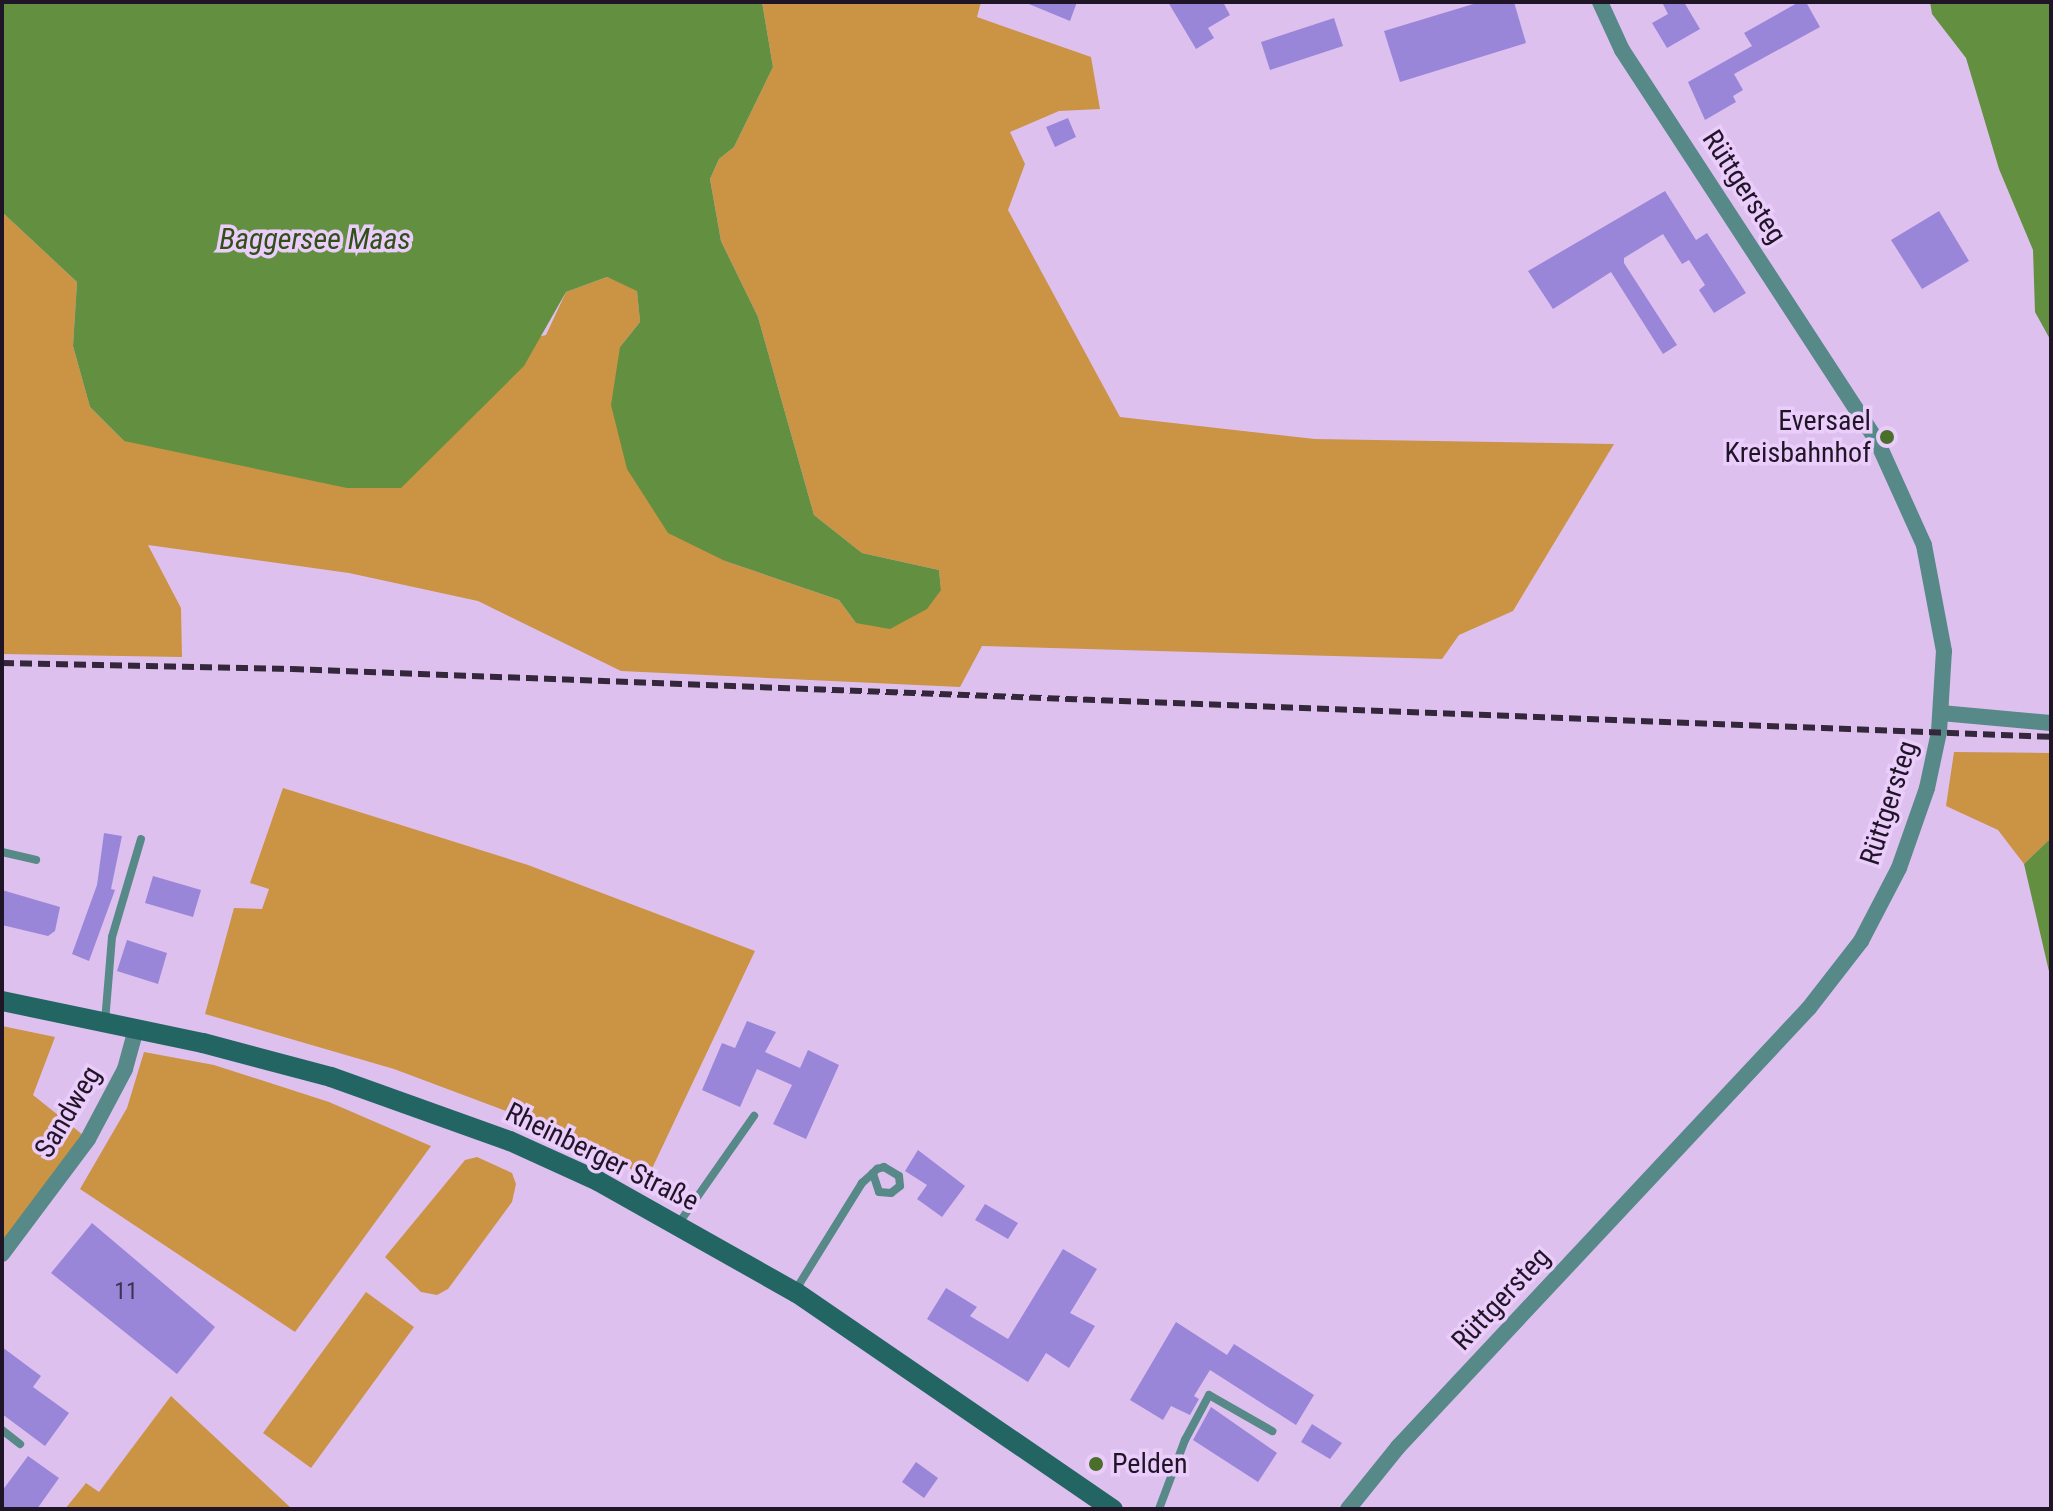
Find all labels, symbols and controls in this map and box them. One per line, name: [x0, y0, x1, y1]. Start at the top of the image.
street label: Rüttgersteg: [1695, 124, 1793, 250]
water label: Baggersee Maas: [219, 221, 411, 257]
place label: Eversael Kreisbahnhof: [1724, 404, 1871, 470]
marker: Eversael Kreisbahnhof: [1878, 428, 1896, 446]
street label: Rüttgersteg: [1853, 737, 1925, 869]
street label: Sandweg: [28, 1060, 108, 1164]
street label: Rheinberger Straße: [500, 1096, 704, 1218]
street label: Rüttgersteg: [1445, 1241, 1557, 1357]
house number: 11: [114, 1278, 138, 1306]
place label: Pelden: [1112, 1447, 1187, 1481]
marker: Pelden: [1087, 1455, 1105, 1473]

